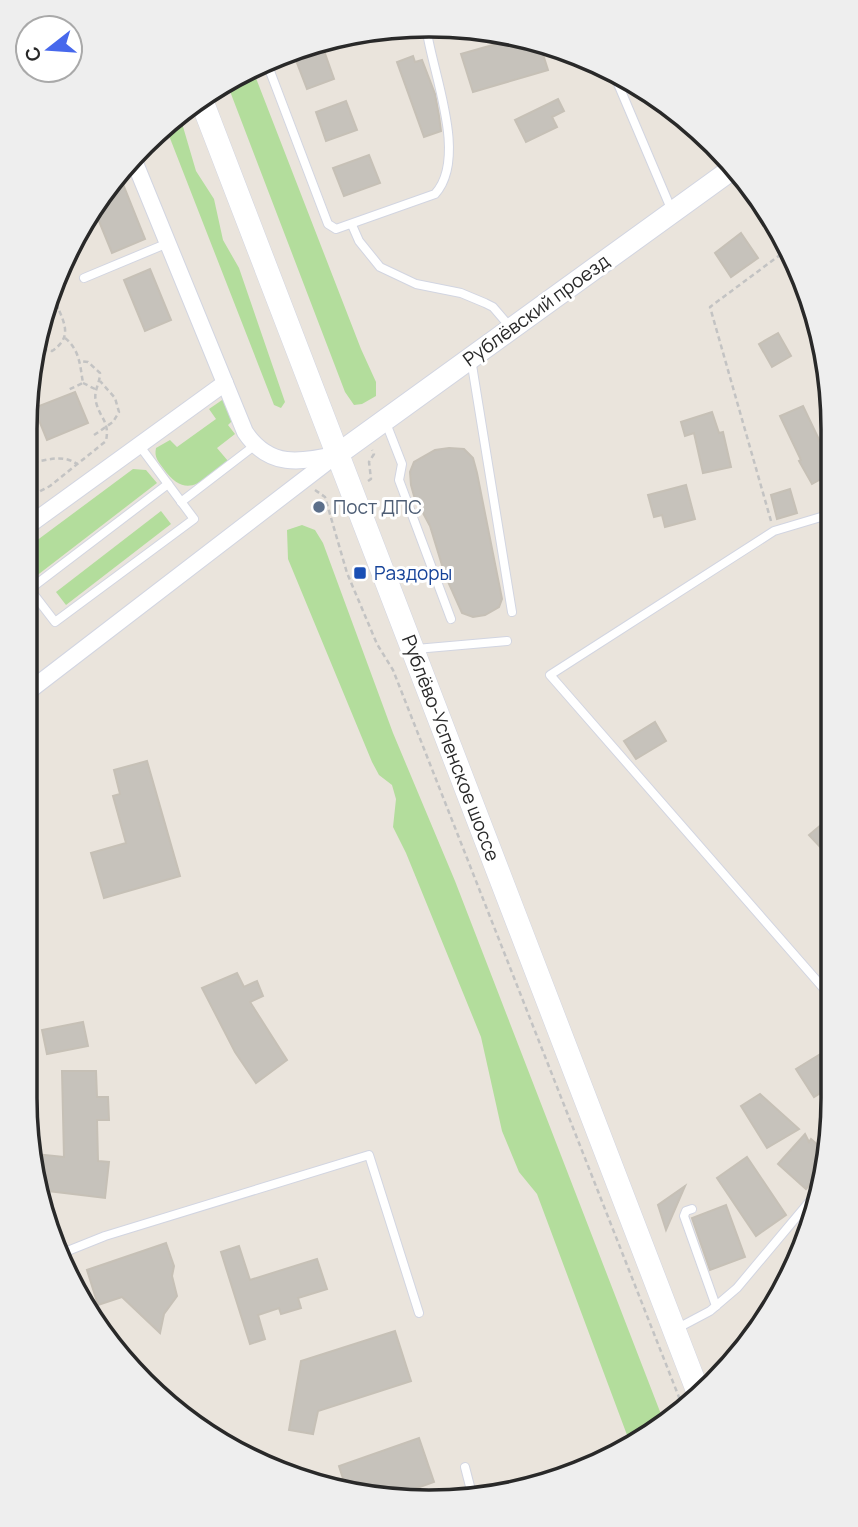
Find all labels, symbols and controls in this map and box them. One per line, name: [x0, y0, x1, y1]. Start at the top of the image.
north arrow: [14, 14, 84, 84]
text: С: [18, 43, 47, 64]
street label: Рублёвский проезд: [458, 248, 614, 372]
place label: Пост ДПС: [333, 494, 422, 520]
marker: Пост ДПС: [311, 499, 327, 515]
place label: Раздоры: [374, 560, 452, 586]
marker: Раздоры: [352, 565, 368, 581]
street label: Рублёво-Успенское шоссе: [396, 631, 506, 865]

